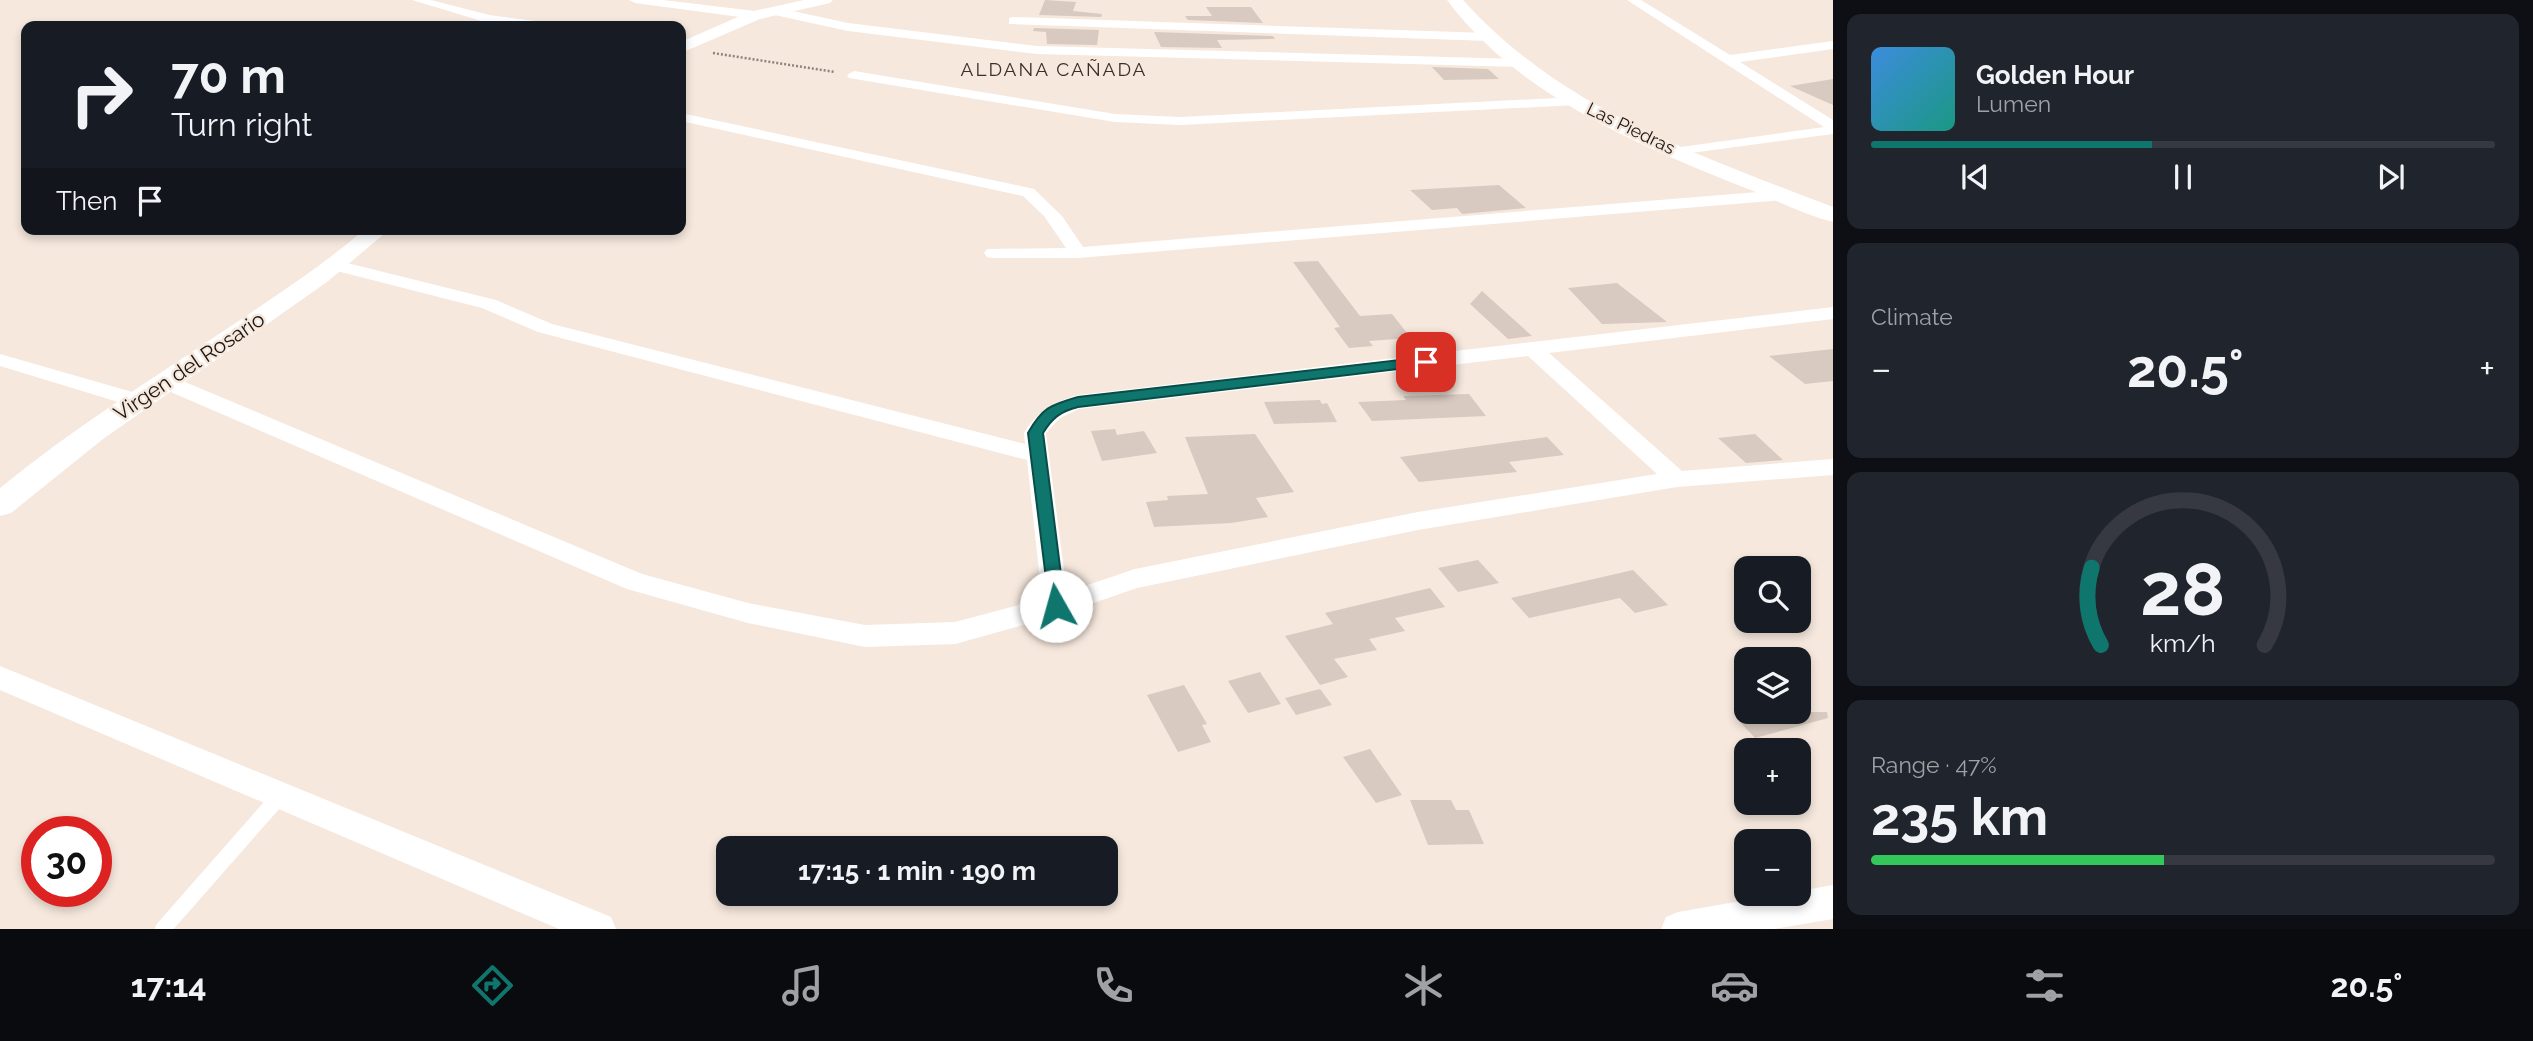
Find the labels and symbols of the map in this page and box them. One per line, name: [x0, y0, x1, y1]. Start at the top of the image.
district label: ALDANA CAÑADA: [961, 58, 1147, 80]
street label: Las Piedras: [1584, 98, 1679, 158]
street label: Virgen del Rosario: [109, 306, 269, 426]
pin: [1396, 332, 1456, 392]
position arrow: [1019, 569, 1093, 643]
speed limit sign: 30: [21, 816, 112, 907]

